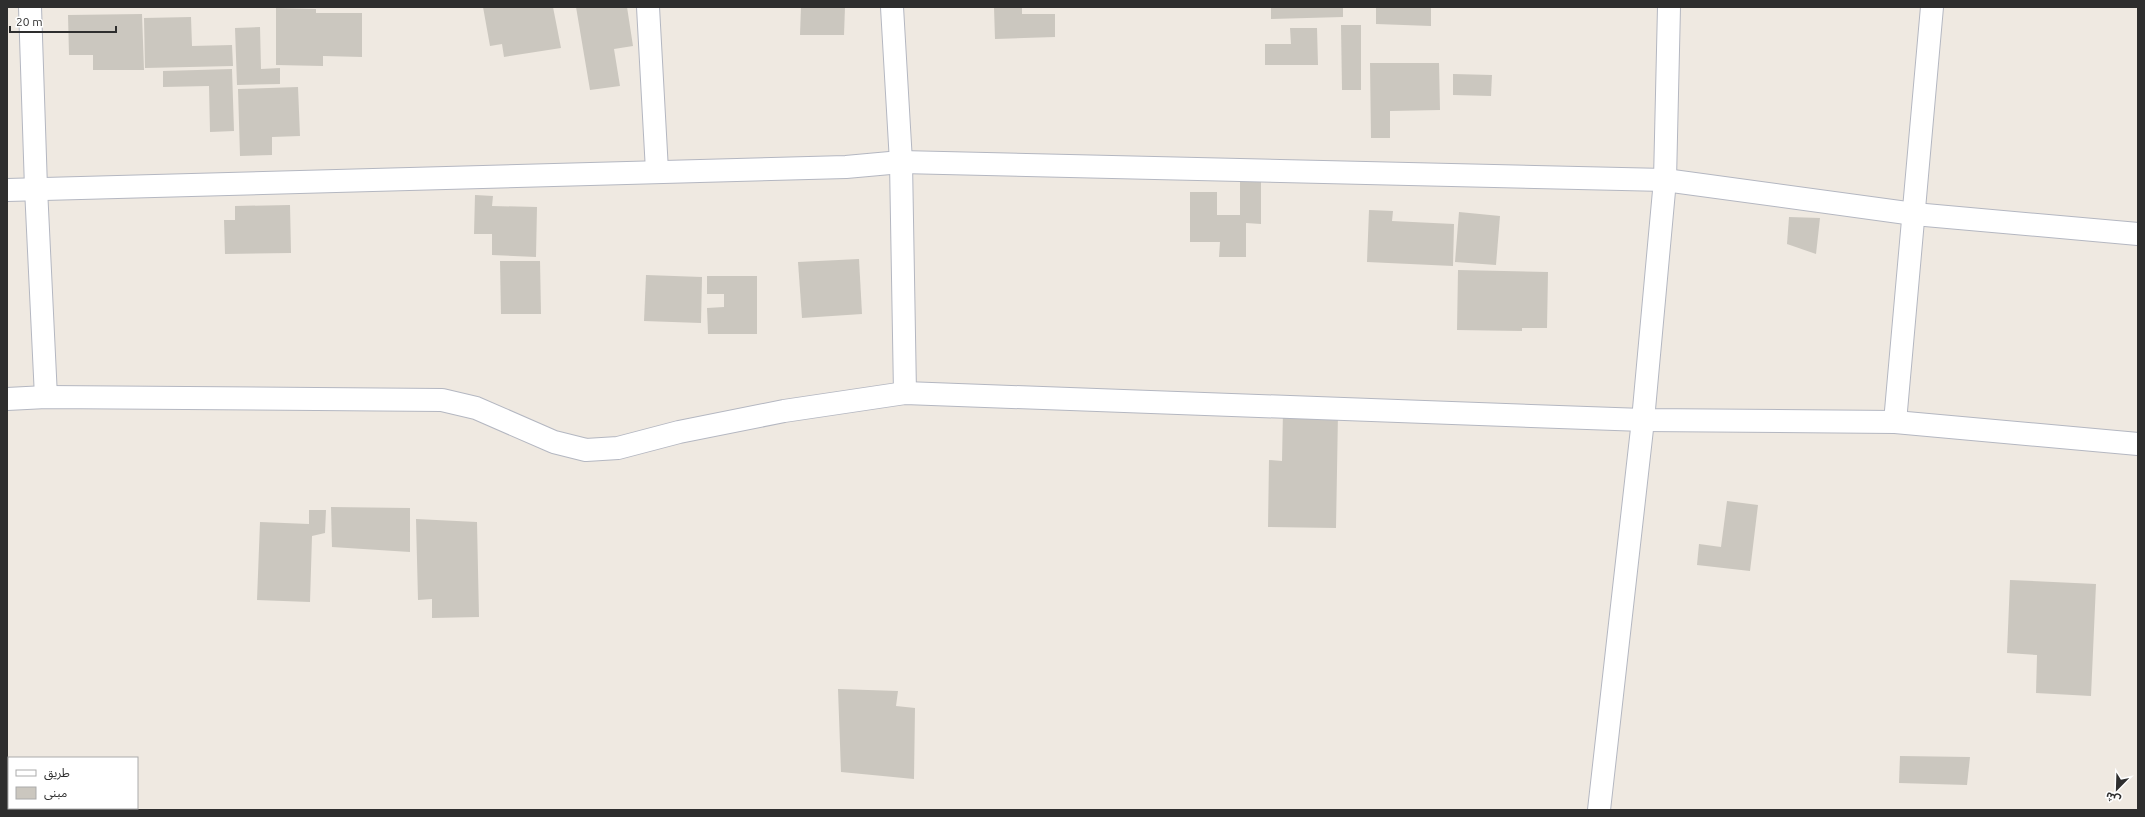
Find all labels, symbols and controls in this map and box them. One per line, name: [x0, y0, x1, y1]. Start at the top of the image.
scale bar: [10, 8, 116, 34]
text: 20 m: [16, 15, 43, 28]
legend: [8, 757, 138, 809]
text: طريق: [44, 766, 70, 781]
north arrow: [2097, 769, 2137, 809]
text: مبنى: [44, 786, 67, 800]
text: ش: [2104, 789, 2123, 807]

